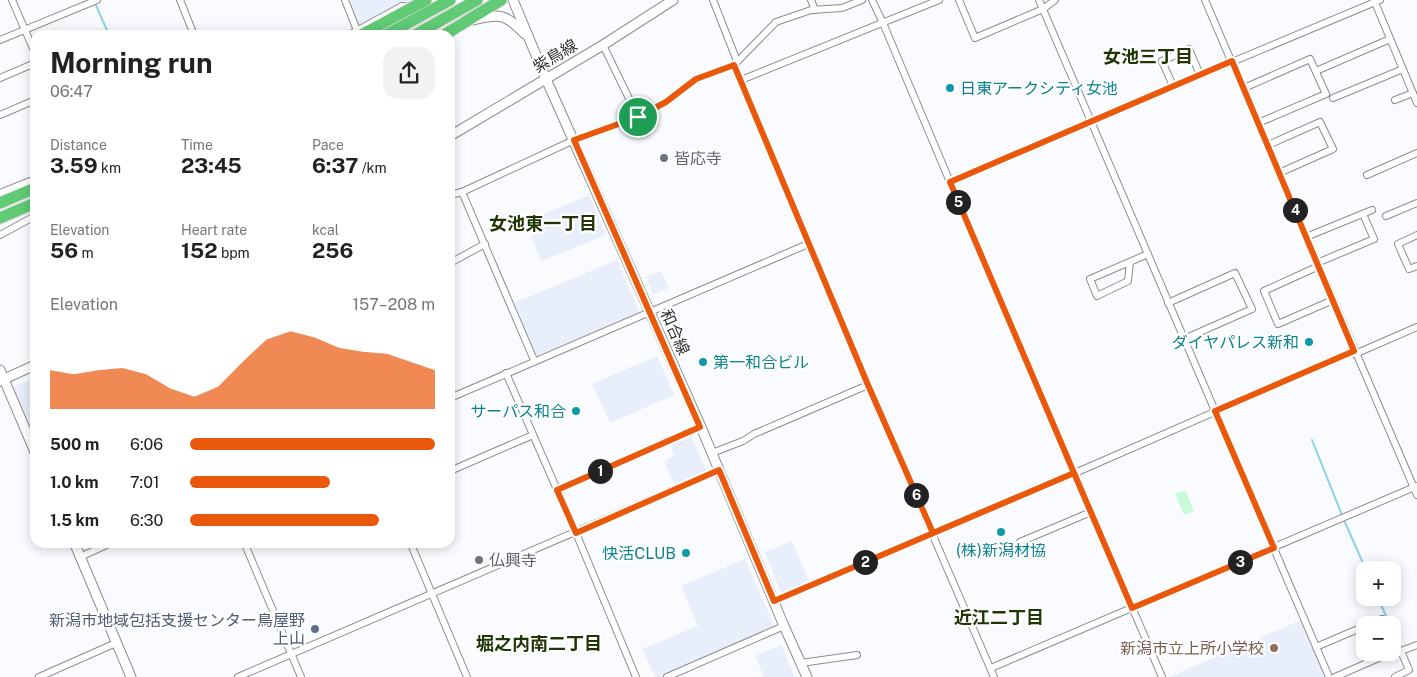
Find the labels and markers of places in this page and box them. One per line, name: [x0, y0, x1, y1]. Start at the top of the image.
place label: 日東アークシティ女池: [960, 79, 1118, 98]
marker: 日東アークシティ女池: [944, 82, 956, 94]
pin: [617, 96, 659, 138]
place label: 皆応寺: [674, 149, 722, 168]
marker: 皆応寺: [658, 152, 670, 164]
pin: 5: [946, 190, 970, 214]
pin: 4: [1282, 198, 1308, 222]
place label: ダイヤパレス新和: [1172, 333, 1299, 352]
marker: ダイヤパレス新和: [1303, 336, 1315, 348]
place label: 第一和合ビル: [713, 353, 809, 372]
marker: 第一和合ビル: [697, 356, 709, 368]
place label: サーパス和合: [470, 402, 566, 421]
marker: サーパス和合: [570, 405, 582, 417]
pin: 1: [588, 458, 612, 484]
pin: 6: [904, 482, 928, 508]
marker: (株)新潟材協: [995, 526, 1007, 538]
place label: (株)新潟材協: [956, 541, 1046, 560]
place label: 快活CLUB: [602, 544, 676, 563]
marker: 快活CLUB: [680, 547, 692, 559]
pin: 2: [852, 550, 878, 574]
pin: 3: [1228, 550, 1252, 574]
place label: 仏興寺: [489, 551, 537, 570]
marker: 仏興寺: [473, 554, 485, 566]
place label: 新潟市地域包括支援センター鳥屋野 上山: [49, 611, 305, 648]
marker: 新潟市地域包括支援センター鳥屋野 上山: [309, 623, 321, 635]
place label: 新潟市立上所小学校: [1120, 639, 1264, 658]
marker: 新潟市立上所小学校: [1268, 642, 1280, 654]

